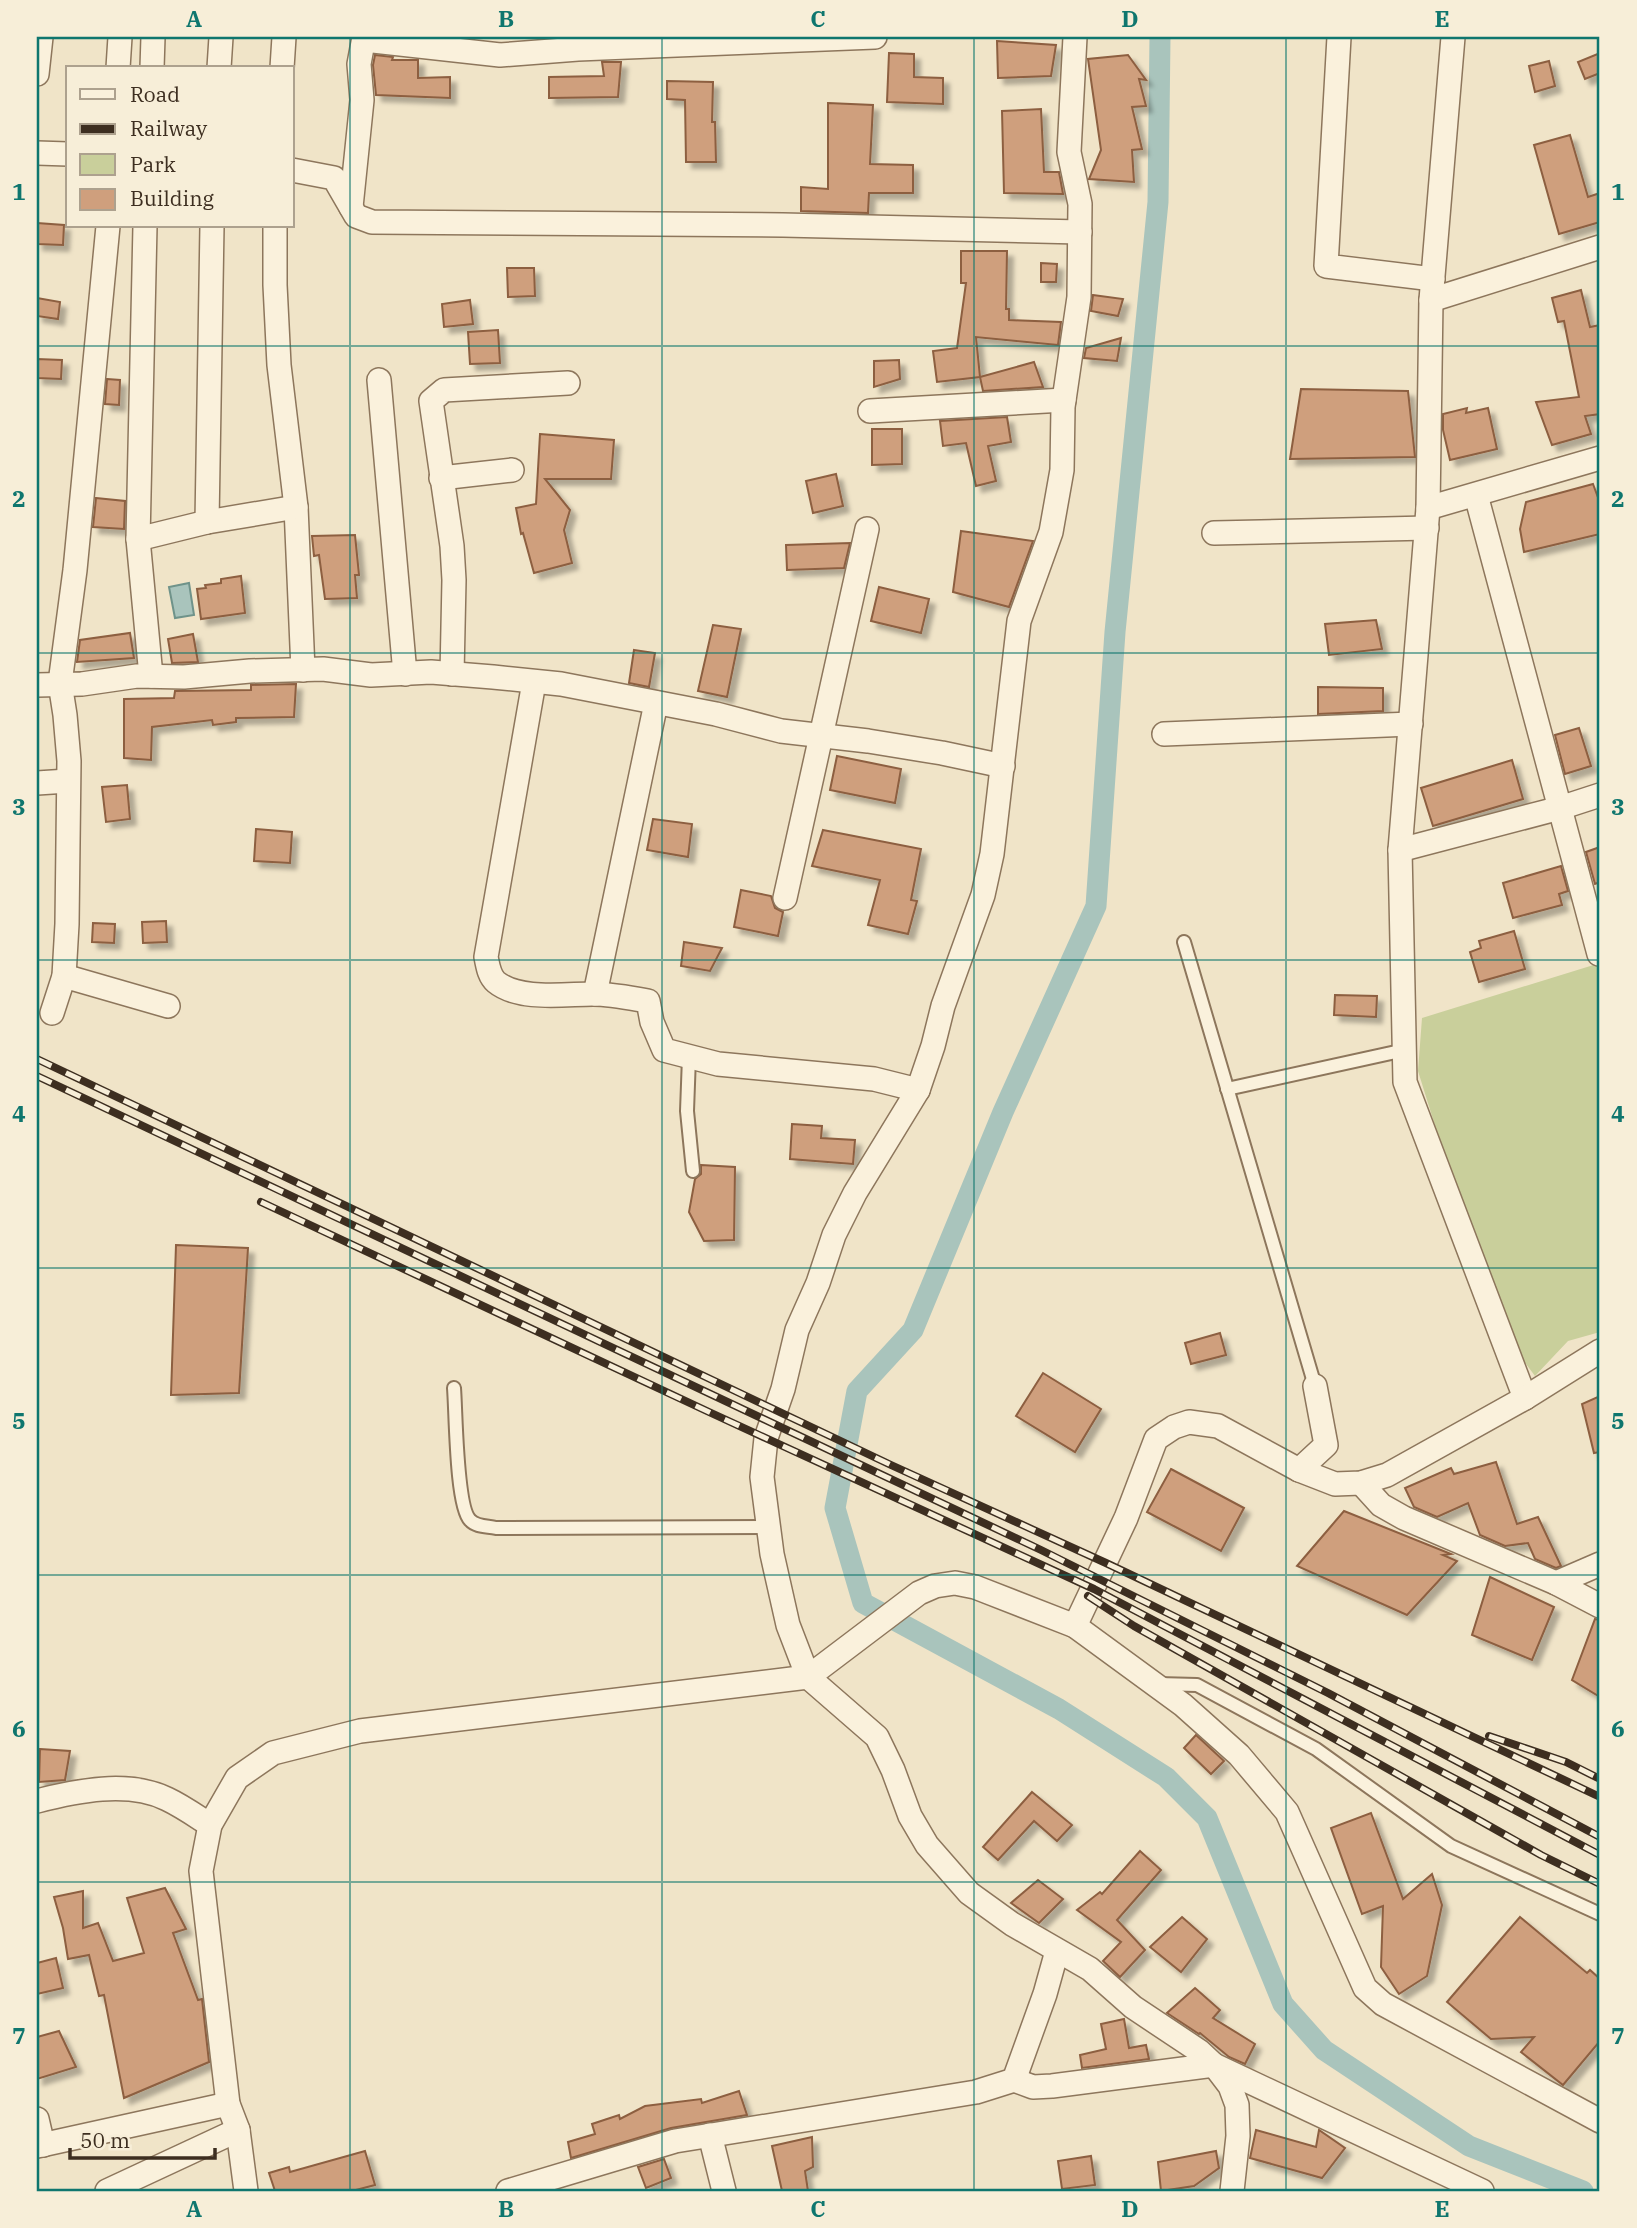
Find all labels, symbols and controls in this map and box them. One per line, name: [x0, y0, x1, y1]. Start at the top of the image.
text: A: [186, 3, 202, 33]
text: B: [498, 3, 514, 33]
text: C: [810, 3, 826, 33]
text: D: [1121, 3, 1139, 33]
text: E: [1434, 3, 1450, 33]
legend: [66, 66, 294, 228]
text: Road: [130, 80, 180, 108]
text: Railway: [130, 114, 208, 142]
text: Park: [130, 150, 177, 178]
text: 1: [12, 176, 26, 206]
text: 1: [1611, 176, 1625, 206]
text: Building: [130, 184, 215, 212]
text: 2: [12, 483, 26, 513]
text: 2: [1611, 483, 1625, 513]
text: 3: [12, 791, 26, 821]
text: 3: [1611, 791, 1625, 821]
text: 4: [12, 1098, 26, 1128]
text: 4: [1611, 1098, 1625, 1128]
text: 5: [12, 1405, 26, 1435]
text: 5: [1611, 1405, 1625, 1435]
text: 6: [12, 1713, 26, 1743]
text: 6: [1611, 1713, 1625, 1743]
text: 7: [12, 2020, 26, 2050]
text: 7: [1611, 2020, 1625, 2050]
scale bar: [70, 2116, 215, 2160]
text: 50 m: [80, 2126, 130, 2154]
text: A: [186, 2193, 202, 2223]
text: B: [498, 2193, 514, 2223]
text: C: [810, 2193, 826, 2223]
text: D: [1121, 2193, 1139, 2223]
text: E: [1434, 2193, 1450, 2223]

